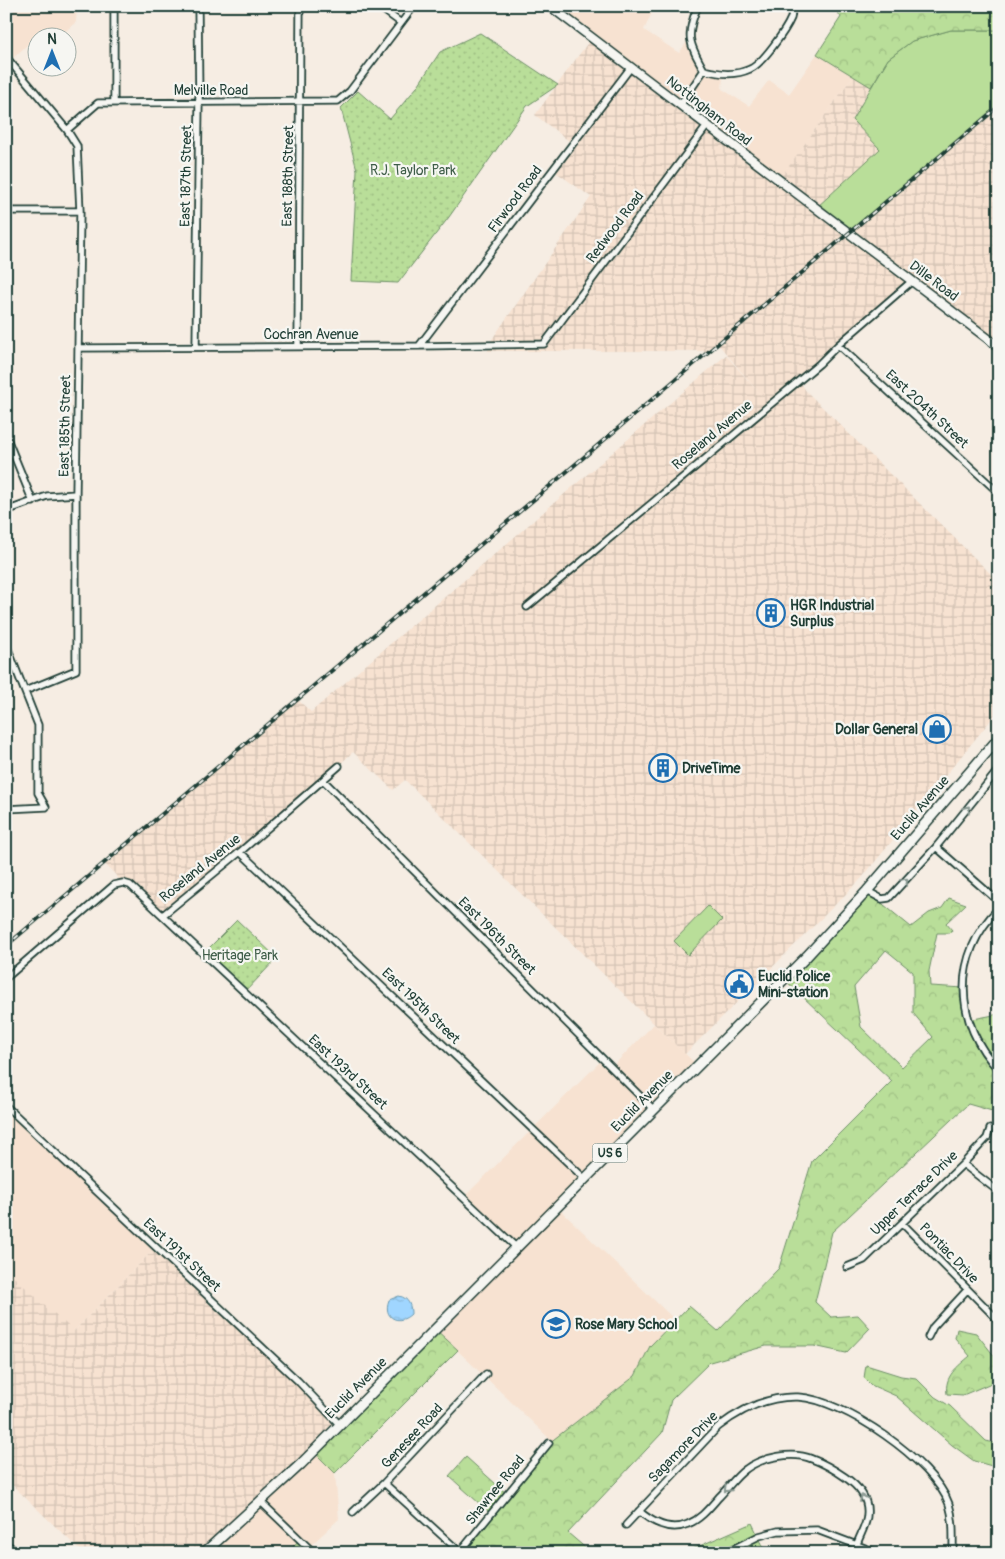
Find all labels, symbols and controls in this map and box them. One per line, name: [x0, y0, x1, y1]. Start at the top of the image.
north arrow: [28, 28, 78, 78]
text: N: [47, 31, 57, 48]
street label: Nottingham Road: [663, 73, 755, 150]
street label: Melville Road: [174, 82, 248, 99]
street label: East 187th Street: [177, 125, 195, 227]
street label: East 188th Street: [279, 125, 297, 227]
park label: R.J. Taylor Park: [370, 162, 456, 179]
street label: Firwood Road: [484, 162, 546, 236]
street label: Redwood Road: [583, 188, 648, 266]
street label: Dille Road: [906, 257, 962, 305]
street label: Cochran Avenue: [264, 326, 359, 343]
street label: East 204th Street: [882, 366, 972, 452]
street label: East 185th Street: [56, 374, 74, 477]
street label: Roseland Avenue: [669, 397, 755, 473]
place label: HGR Industrial Surplus: [790, 597, 874, 630]
building icon: HGR Industrial Surplus: [756, 598, 786, 628]
shop icon: Dollar General: [922, 714, 952, 744]
place label: Dollar General: [835, 721, 918, 738]
building icon: DriveTime: [648, 753, 678, 783]
place label: DriveTime: [682, 760, 741, 777]
street label: Euclid Avenue: [887, 772, 953, 844]
one-way arrow: [961, 806, 969, 815]
street label: Roseland Avenue: [156, 830, 244, 906]
one-way arrow: [899, 878, 908, 887]
street label: East 196th Street: [455, 894, 540, 979]
park label: Heritage Park: [202, 947, 278, 964]
street label: East 195th Street: [378, 964, 464, 1048]
place label: Euclid Police Mini-station: [758, 968, 831, 1001]
public building icon: Euclid Police Mini-station: [724, 969, 754, 999]
street label: East 193rd Street: [305, 1031, 391, 1113]
street label: Euclid Avenue: [608, 1067, 676, 1135]
road number: US 6: [592, 1144, 628, 1162]
street label: Upper Terrace Drive: [867, 1147, 961, 1239]
street label: East 191st Street: [140, 1215, 225, 1295]
street label: Pontiac Drive: [916, 1219, 982, 1287]
school or university icon: Rose Mary School: [541, 1309, 571, 1339]
place label: Rose Mary School: [575, 1316, 678, 1333]
street label: Euclid Avenue: [322, 1354, 390, 1422]
street label: Genesee Road: [378, 1400, 447, 1472]
street label: Sagamore Drive: [645, 1408, 721, 1486]
street label: Shawnee Road: [462, 1452, 528, 1528]
one-way arrow: [724, 1483, 733, 1492]
one-way arrow: [859, 1494, 870, 1503]

